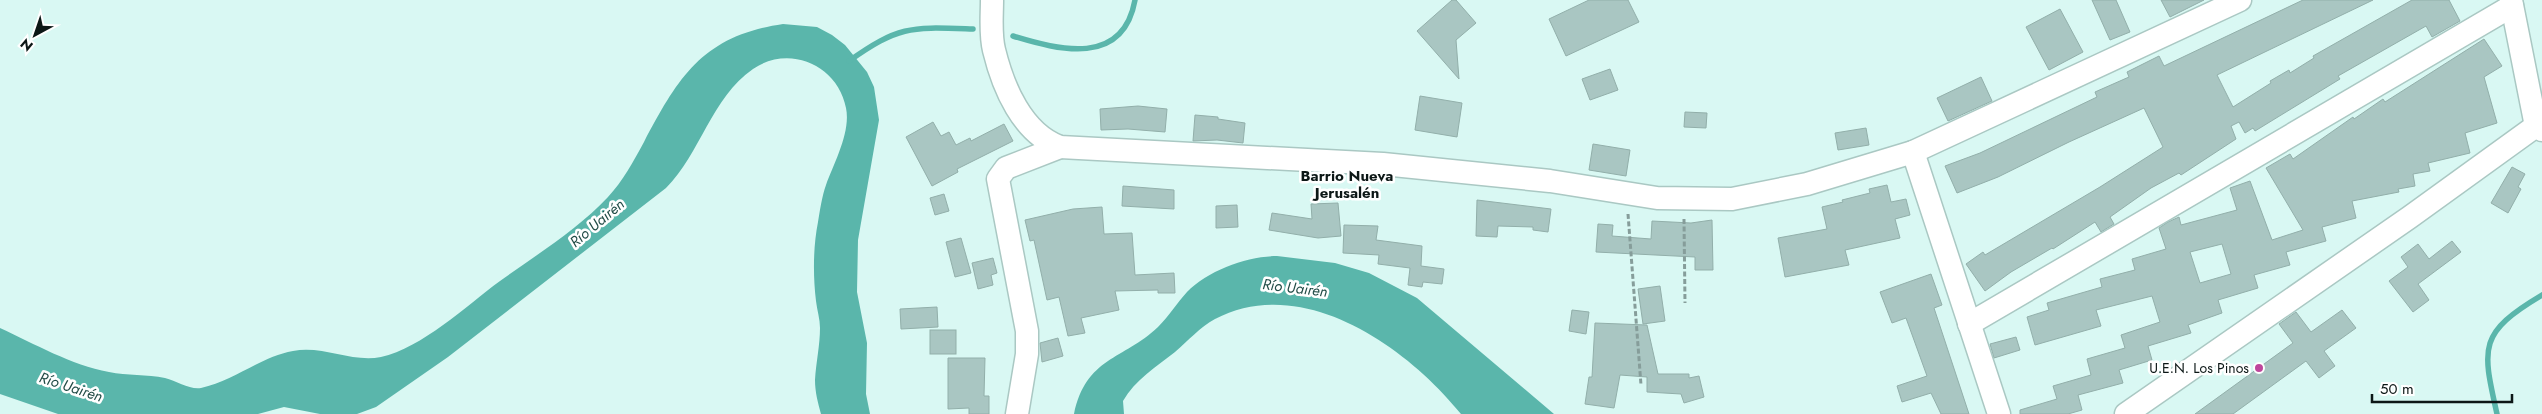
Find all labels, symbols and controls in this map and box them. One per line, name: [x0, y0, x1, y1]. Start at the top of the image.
north arrow: [10, 10, 60, 60]
text: N: [16, 34, 37, 56]
district label: Barrio Nueva Jerusalén: [1301, 165, 1393, 204]
water label: Río Uairén: [565, 194, 629, 252]
water label: Río Uairén: [1261, 273, 1329, 303]
place label: U.E.N. Los Pinos: [2149, 358, 2249, 378]
marker: U.E.N. Los Pinos: [2253, 362, 2265, 374]
water label: Río Uairén: [36, 366, 106, 408]
scale bar: [2372, 372, 2512, 404]
text: 50 m: [2380, 378, 2414, 400]

